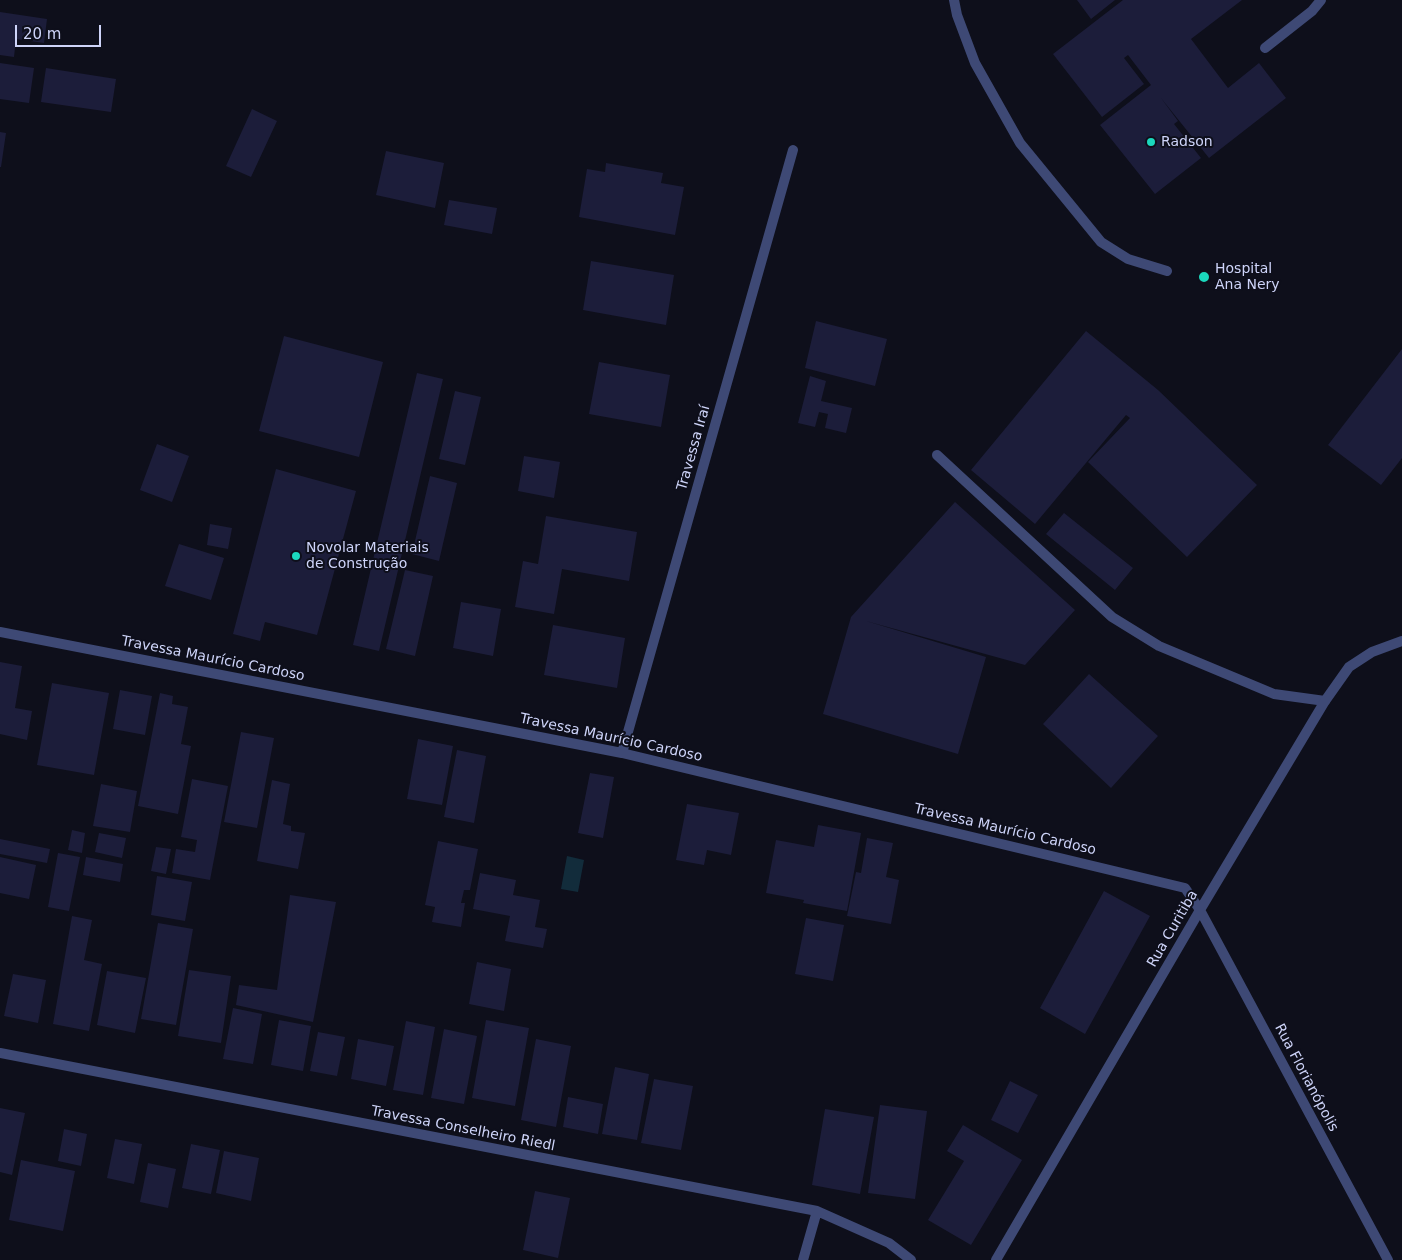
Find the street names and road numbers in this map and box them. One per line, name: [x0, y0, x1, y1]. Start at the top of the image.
street label: Travessa Iraí: [674, 404, 714, 492]
street label: Travessa Maurício Cardoso: [120, 633, 306, 685]
street label: Travessa Maurício Cardoso: [518, 710, 704, 766]
street label: Travessa Maurício Cardoso: [912, 801, 1098, 859]
street label: Rua Curitiba: [1144, 888, 1202, 970]
street label: Rua Florianópolis: [1270, 1021, 1342, 1135]
street label: Travessa Conselheiro Riedl: [370, 1103, 556, 1155]

